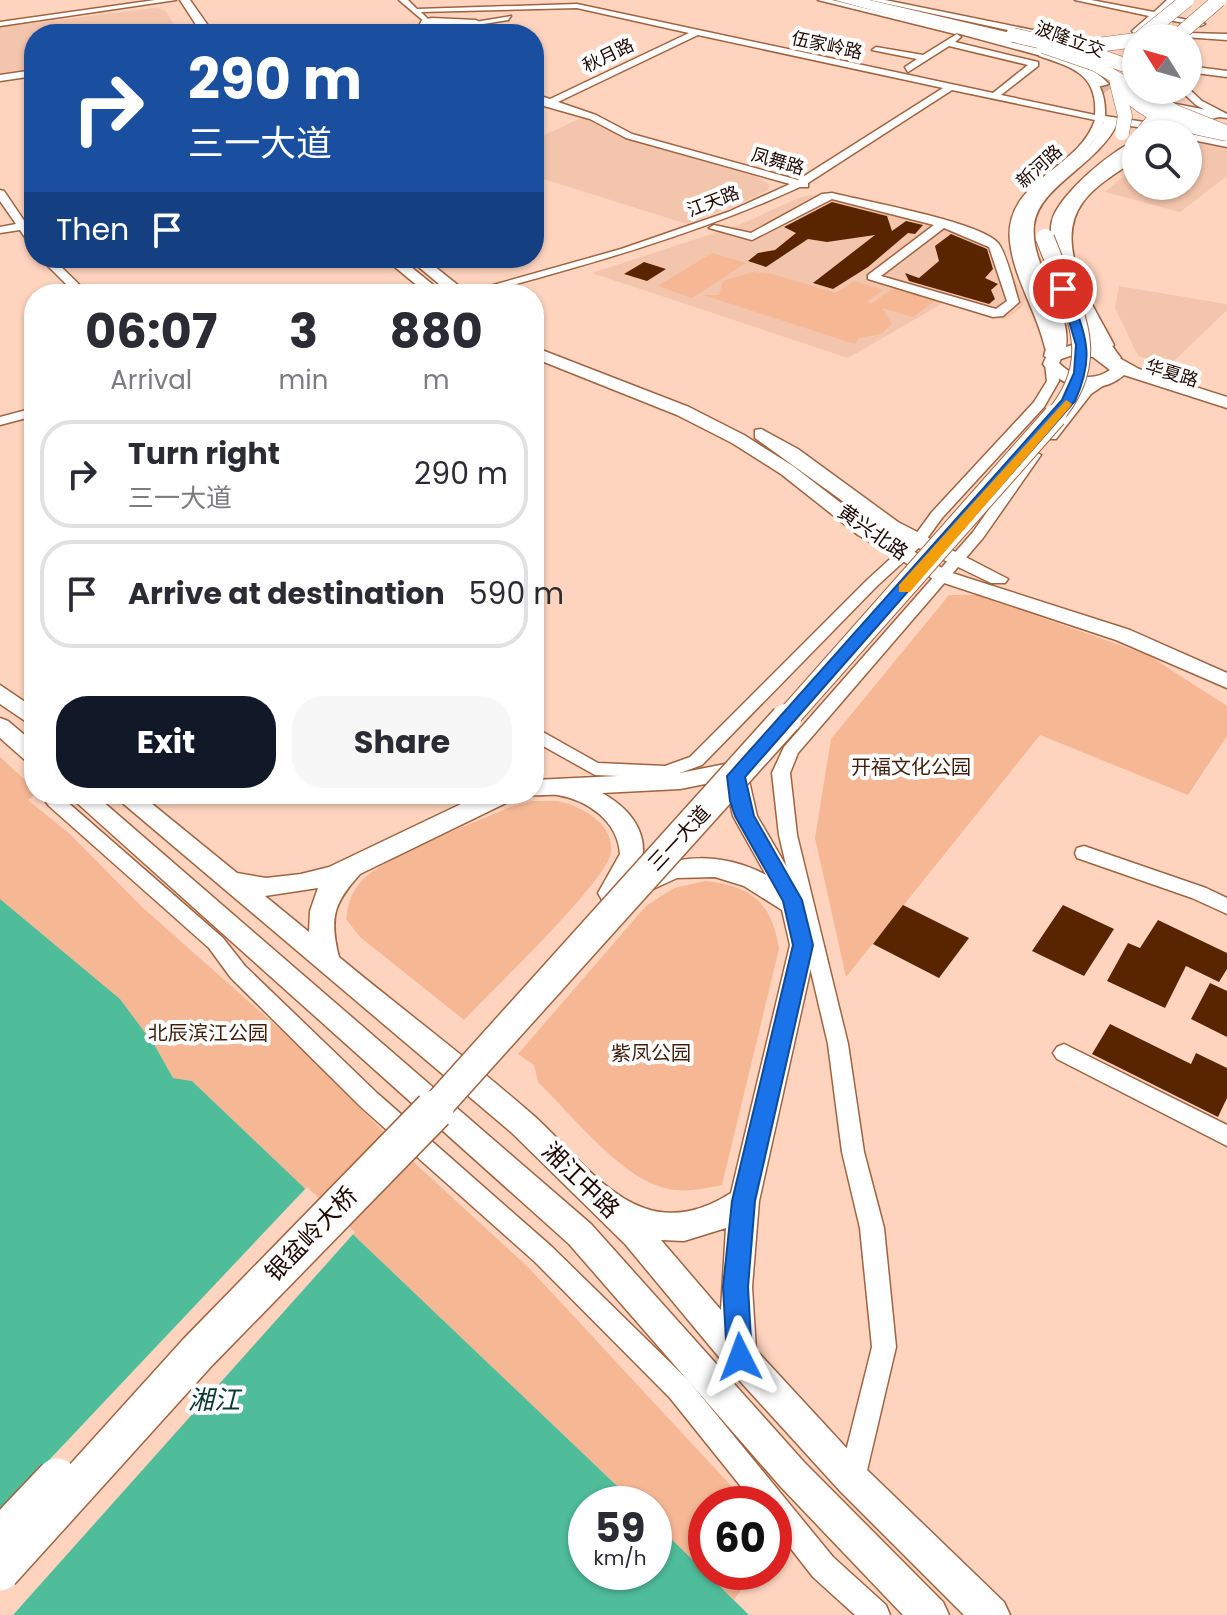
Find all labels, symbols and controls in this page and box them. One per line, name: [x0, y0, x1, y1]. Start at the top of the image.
street label: 波隆立交: [1032, 15, 1108, 63]
north arrow: [1122, 24, 1202, 104]
map controls: [1122, 24, 1202, 200]
street label: 伍家岭路: [789, 25, 865, 65]
street label: 秋月路: [578, 32, 638, 78]
text: 290 m: [188, 40, 362, 119]
icon: right: [56, 56, 160, 160]
text: 三一大道: [188, 118, 332, 169]
button: search: [1122, 120, 1202, 200]
street label: 新河路: [1011, 139, 1067, 193]
street label: 凤舞路: [749, 142, 807, 180]
street label: 江天路: [683, 180, 743, 222]
text: Then: [56, 208, 129, 251]
icon: arrive: [145, 208, 189, 252]
pin: [1029, 255, 1097, 323]
icon: arrive: [1041, 267, 1085, 311]
text: 06:07: [85, 298, 218, 365]
text: 3: [289, 298, 318, 365]
text: 880: [389, 298, 483, 365]
street label: 华夏路: [1143, 353, 1201, 393]
text: Arrival: [110, 362, 192, 398]
text: min: [279, 362, 328, 398]
text: m: [423, 362, 450, 398]
text: Turn right: [128, 432, 280, 475]
icon: right: [60, 452, 104, 496]
text: 290 m: [414, 452, 508, 495]
text: 三一大道: [128, 480, 232, 516]
street label: 黄兴北路: [832, 498, 914, 566]
icon: arrive: [60, 572, 104, 616]
text: Arrive at destination: [128, 572, 445, 615]
text: 590 m: [469, 572, 564, 615]
button: Exit: [56, 696, 276, 788]
button: Share: [292, 696, 512, 788]
park label: 开福文化公园: [851, 753, 971, 781]
street label: 三一大道: [641, 799, 717, 877]
park label: 北辰滨江公园: [148, 1019, 268, 1047]
park label: 紫凤公园: [611, 1039, 691, 1067]
street label: 湘江中路: [535, 1135, 627, 1225]
street label: 银盆岭大桥: [257, 1179, 365, 1289]
position arrow: [698, 1315, 782, 1399]
water label: 湘江: [188, 1382, 243, 1418]
speed limit sign: 60: [688, 1486, 792, 1590]
text: 59: [595, 1500, 645, 1556]
text: km/h: [593, 1544, 647, 1572]

